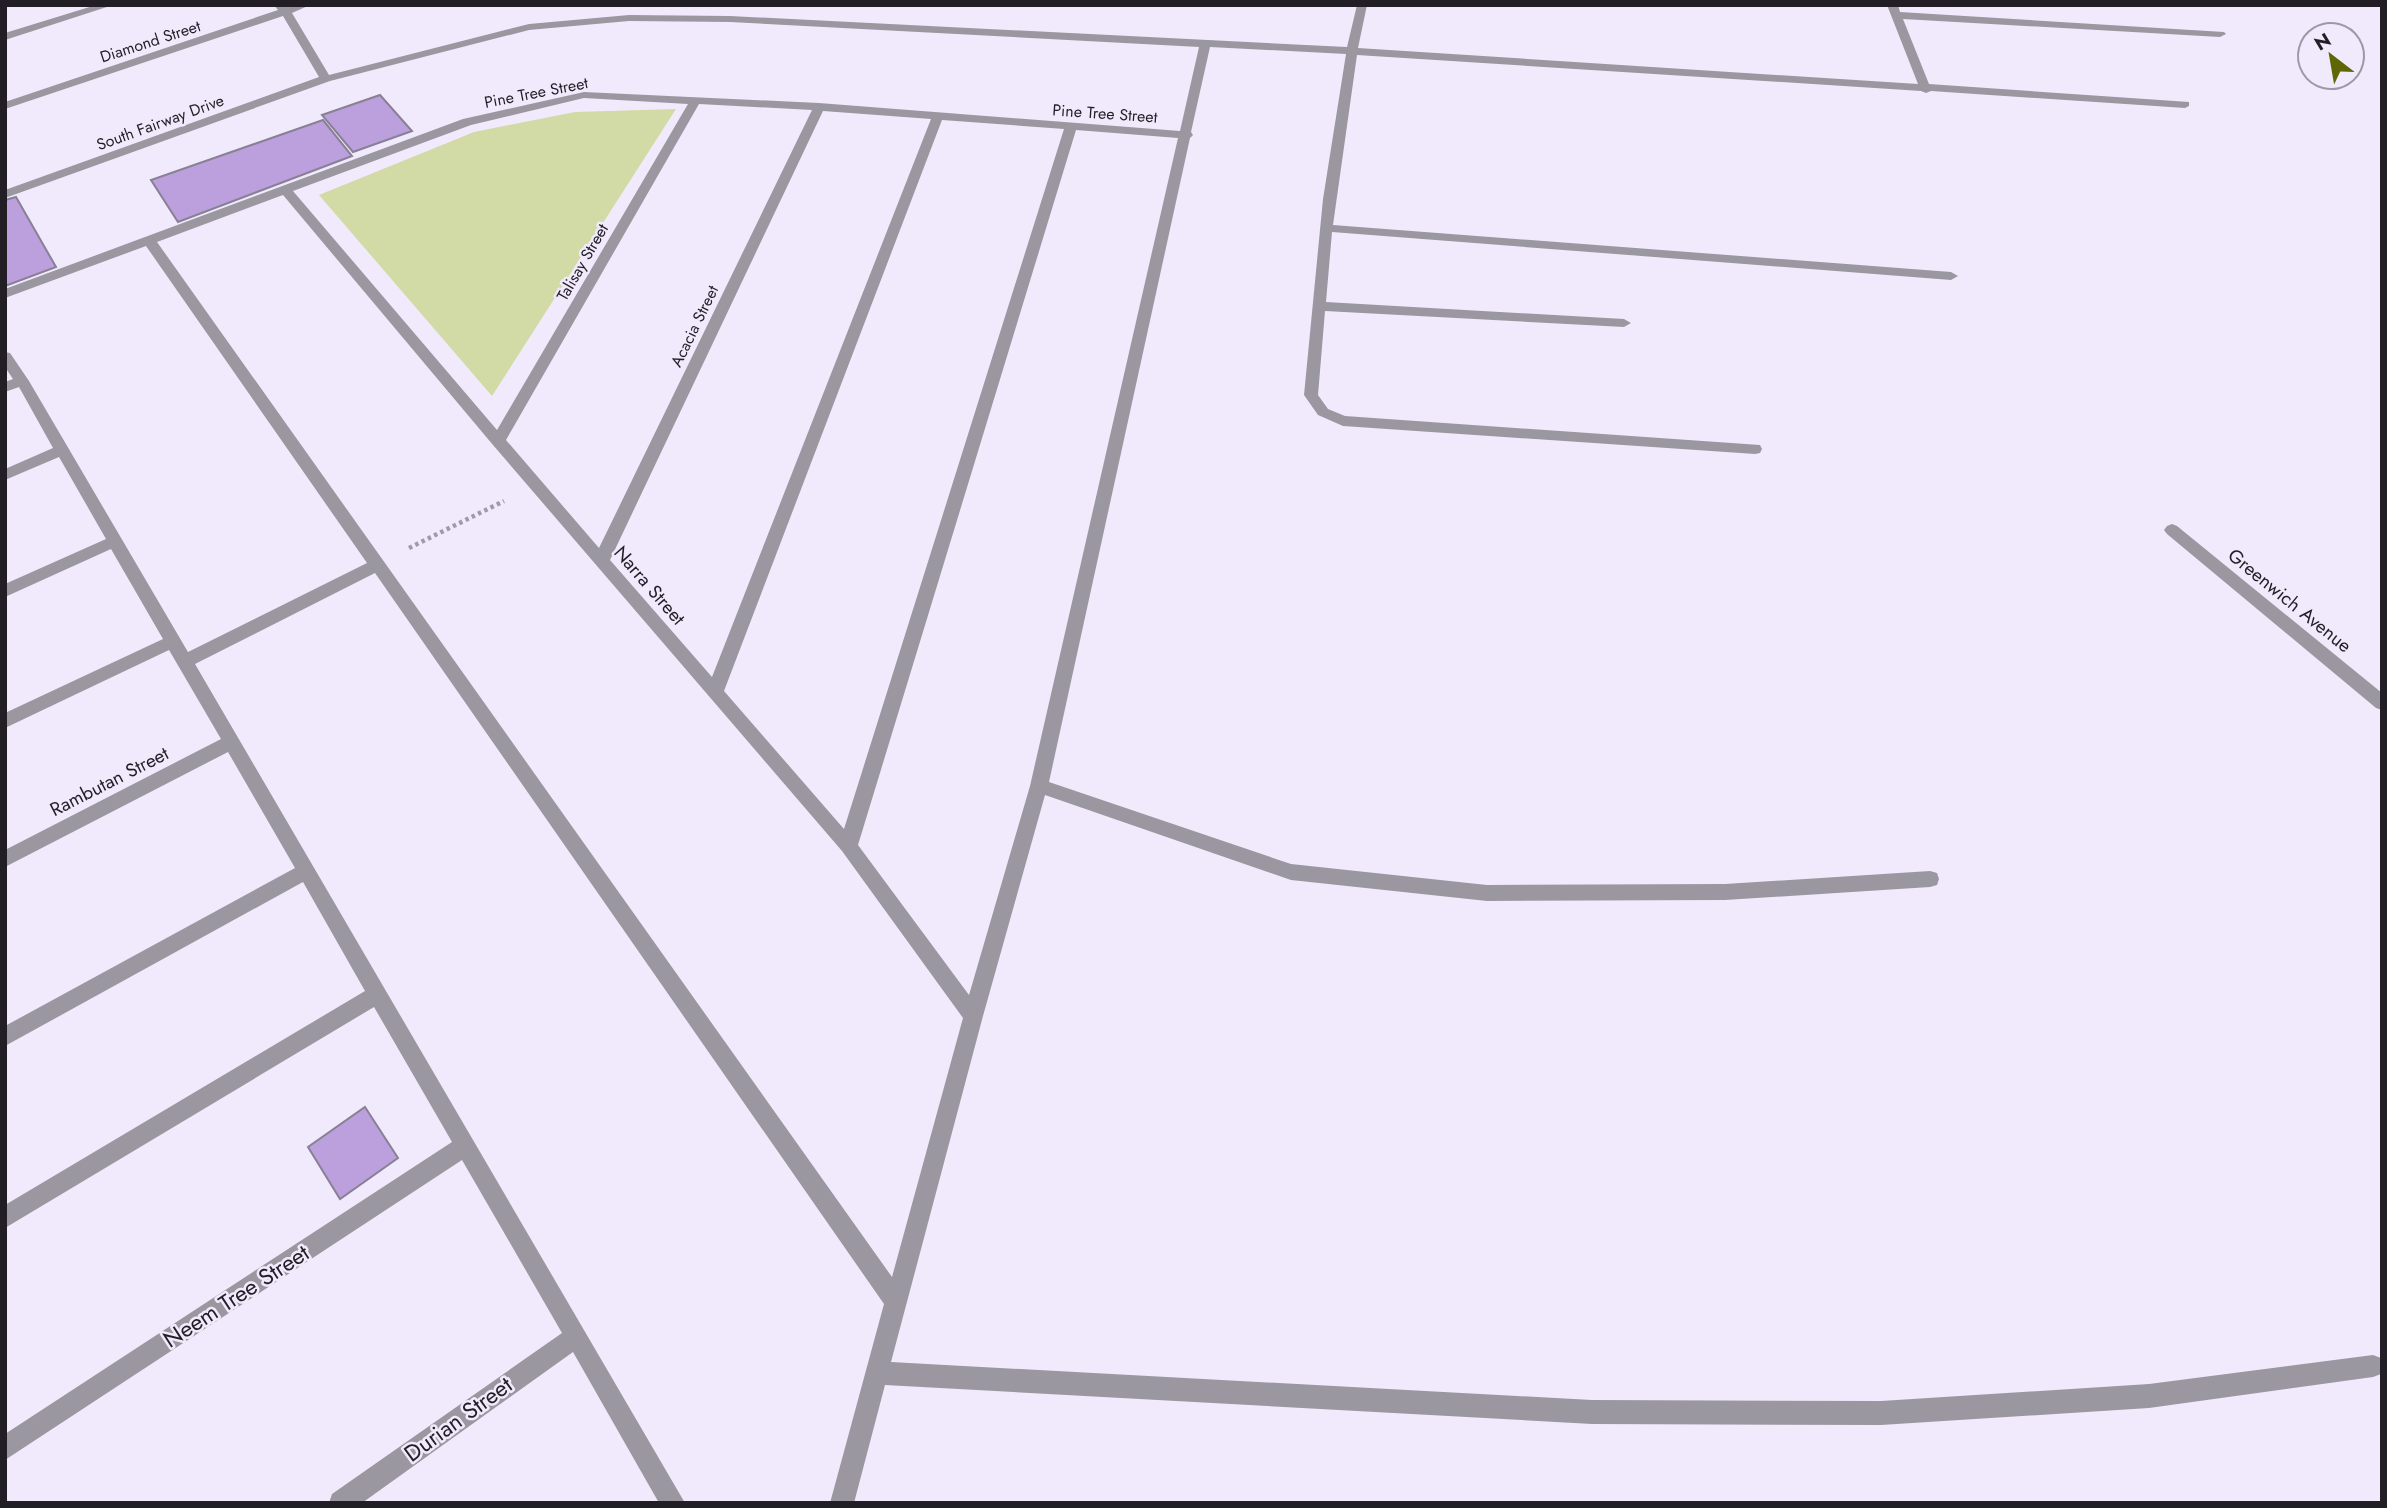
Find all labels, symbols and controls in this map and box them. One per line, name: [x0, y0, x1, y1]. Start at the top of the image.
street label: Diamond Street: [97, 14, 204, 69]
north arrow: [2296, 21, 2366, 91]
text: N: [2309, 26, 2336, 57]
street label: Pine Tree Street: [482, 71, 590, 114]
street label: South Fairway Drive: [93, 89, 227, 156]
street label: Pine Tree Street: [1052, 98, 1158, 129]
street label: Talisay Street: [551, 219, 614, 305]
street label: Acacia Street: [665, 281, 724, 371]
street label: Narra Street: [608, 540, 692, 631]
street label: Greenwich Avenue: [2222, 542, 2357, 659]
street label: Rambutan Street: [45, 740, 174, 823]
street label: Neem Tree Street: [156, 1236, 316, 1356]
street label: Durian Street: [397, 1368, 520, 1470]

